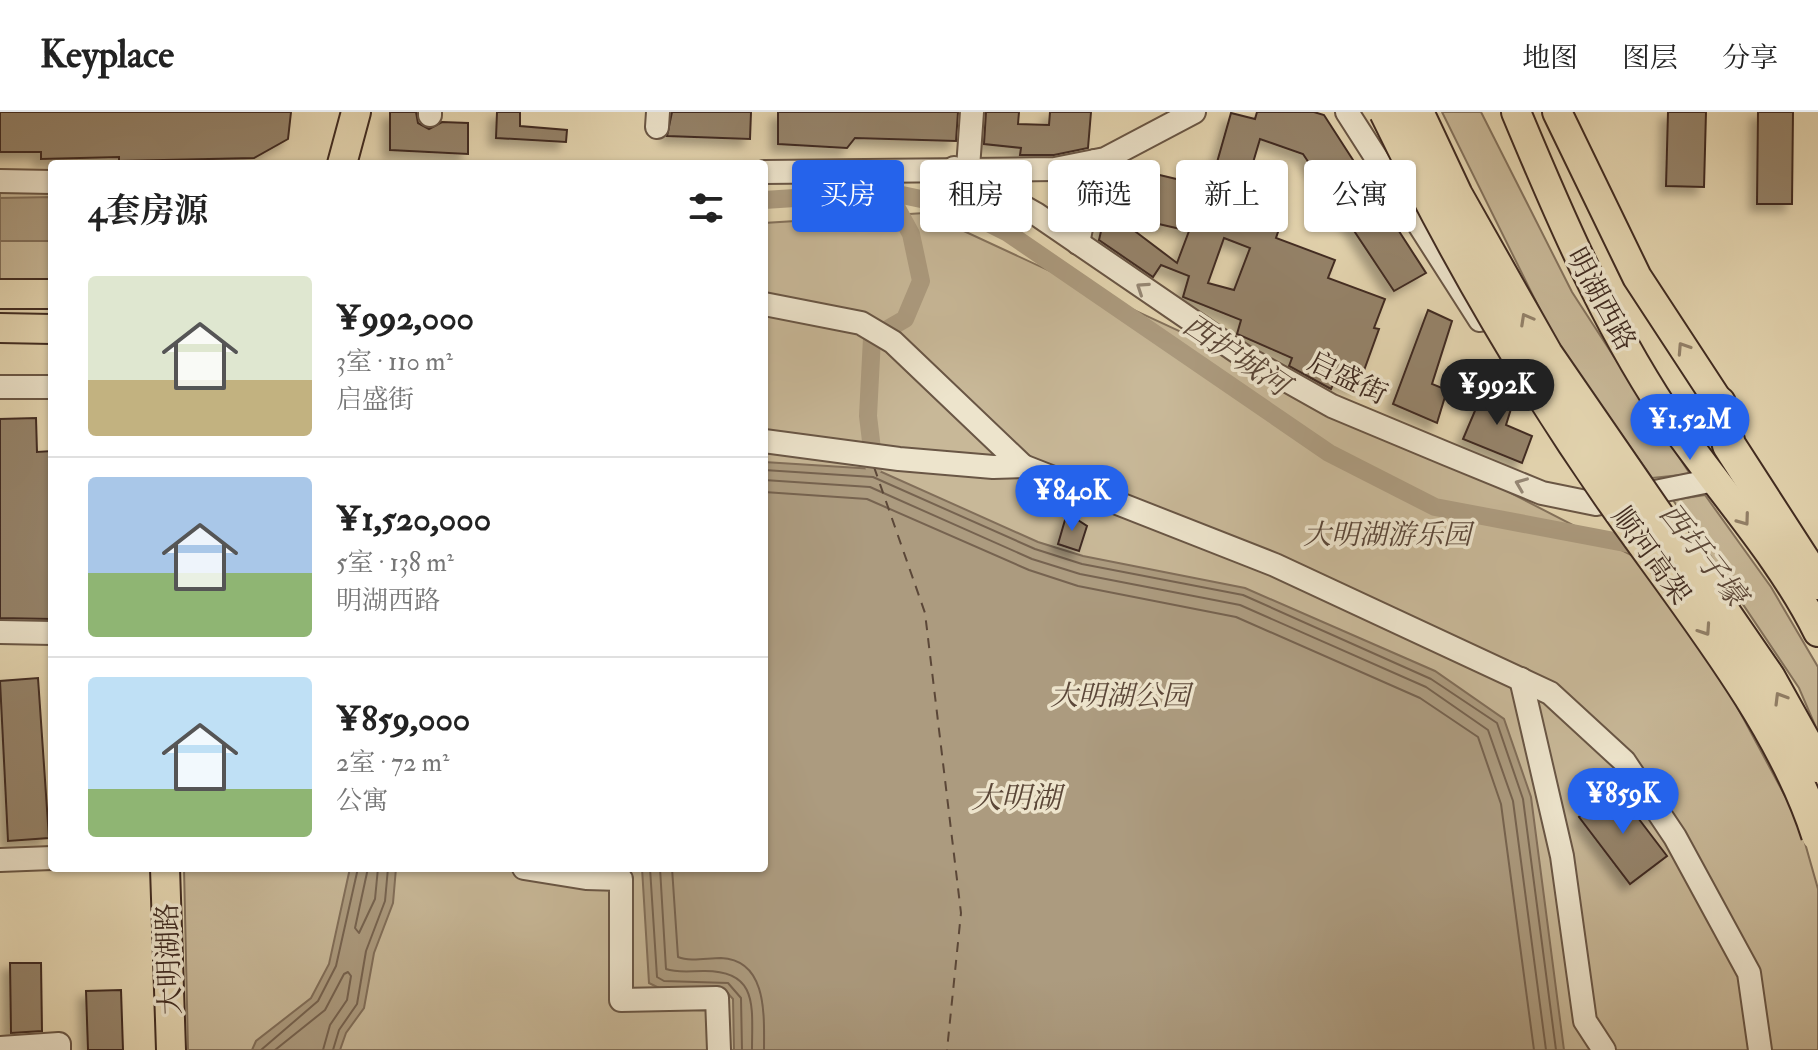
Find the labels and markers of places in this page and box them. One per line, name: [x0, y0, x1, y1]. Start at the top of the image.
pin: ¥992K: [1441, 359, 1553, 427]
pin: ¥1.52M: [1625, 394, 1755, 462]
pin: ¥840K: [1016, 465, 1128, 533]
pin: ¥859K: [1567, 768, 1679, 836]

